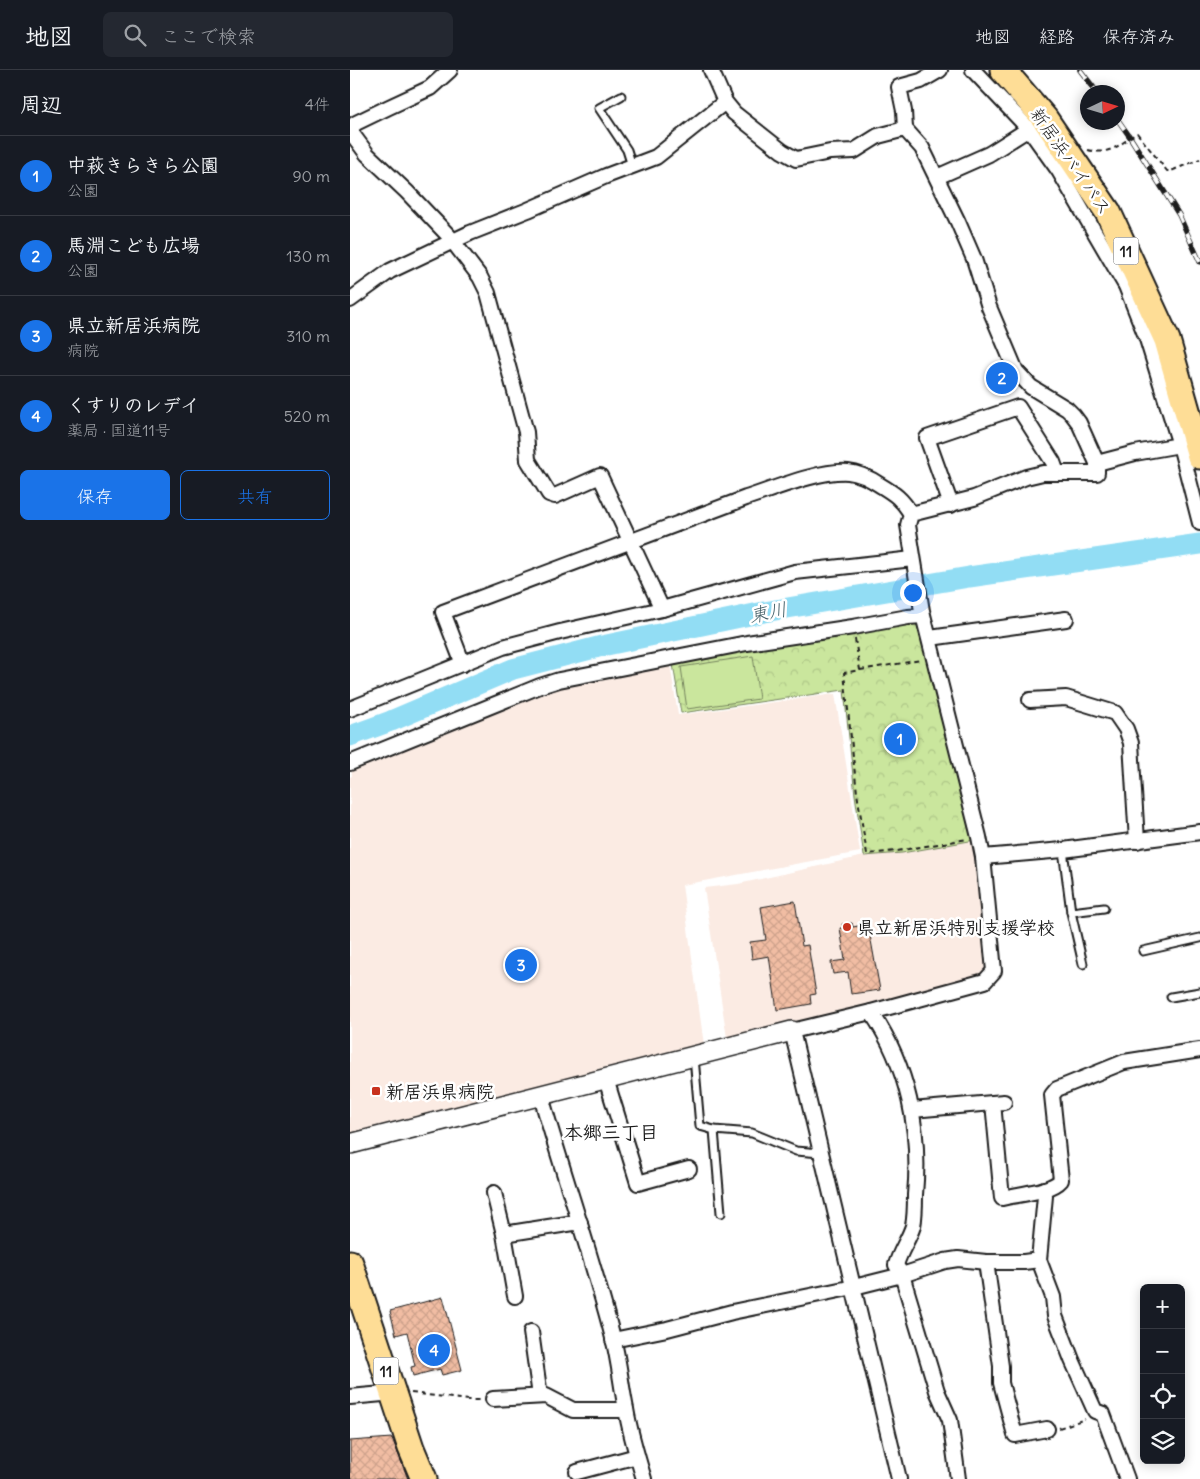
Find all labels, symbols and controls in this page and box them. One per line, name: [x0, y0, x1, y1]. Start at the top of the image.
search box: [103, 12, 453, 57]
text: 地図: [25, 21, 73, 51]
icon: search: [121, 21, 149, 49]
text: ここで検索: [161, 24, 256, 48]
text: 地図: [975, 25, 1011, 48]
text: 経路: [1039, 25, 1075, 48]
text: 保存済み: [1103, 25, 1175, 48]
north arrow: [1080, 85, 1125, 130]
text: 周辺: [20, 91, 62, 118]
text: 4件: [305, 94, 330, 114]
street label: 新居浜バイパス: [1026, 103, 1116, 219]
text: 中萩きらきら公園: [67, 153, 219, 177]
text: 1: [33, 166, 39, 186]
text: 90 m: [292, 166, 330, 186]
text: 公園: [67, 180, 99, 200]
text: 馬淵こども広場: [67, 233, 200, 257]
road number: 11: [1114, 238, 1138, 265]
text: 2: [32, 246, 40, 266]
text: 130 m: [286, 246, 330, 266]
text: 公園: [67, 260, 99, 280]
text: 県立新居浜病院: [67, 313, 200, 337]
text: 3: [31, 326, 41, 346]
text: 310 m: [286, 326, 330, 346]
text: 病院: [67, 340, 99, 360]
pin: 2: [986, 359, 1018, 397]
text: くすりのレデイ: [67, 393, 200, 417]
text: 4: [31, 406, 41, 426]
text: 520 m: [284, 406, 330, 426]
text: 薬局 · 国道11号: [67, 420, 171, 440]
button: 保存: [20, 470, 170, 520]
button: 共有: [180, 470, 330, 520]
your location: [900, 580, 926, 606]
water label: 東川: [747, 597, 789, 627]
pin: 1: [884, 720, 916, 758]
place label: 県立新居浜特別支援学校: [857, 916, 1055, 939]
marker: 県立新居浜特別支援学校: [841, 921, 853, 933]
pin: 3: [505, 946, 537, 984]
place label: 新居浜県病院: [386, 1080, 494, 1103]
marker: 新居浜県病院: [370, 1085, 382, 1097]
district label: 本郷三丁目: [563, 1120, 659, 1144]
map controls: [1140, 1284, 1185, 1464]
button: +: [1140, 1284, 1185, 1329]
button: −: [1140, 1329, 1185, 1374]
pin: 4: [418, 1331, 450, 1369]
road number: 11: [374, 1358, 398, 1384]
button: locate: [1140, 1374, 1185, 1419]
button: layers: [1140, 1419, 1185, 1464]

